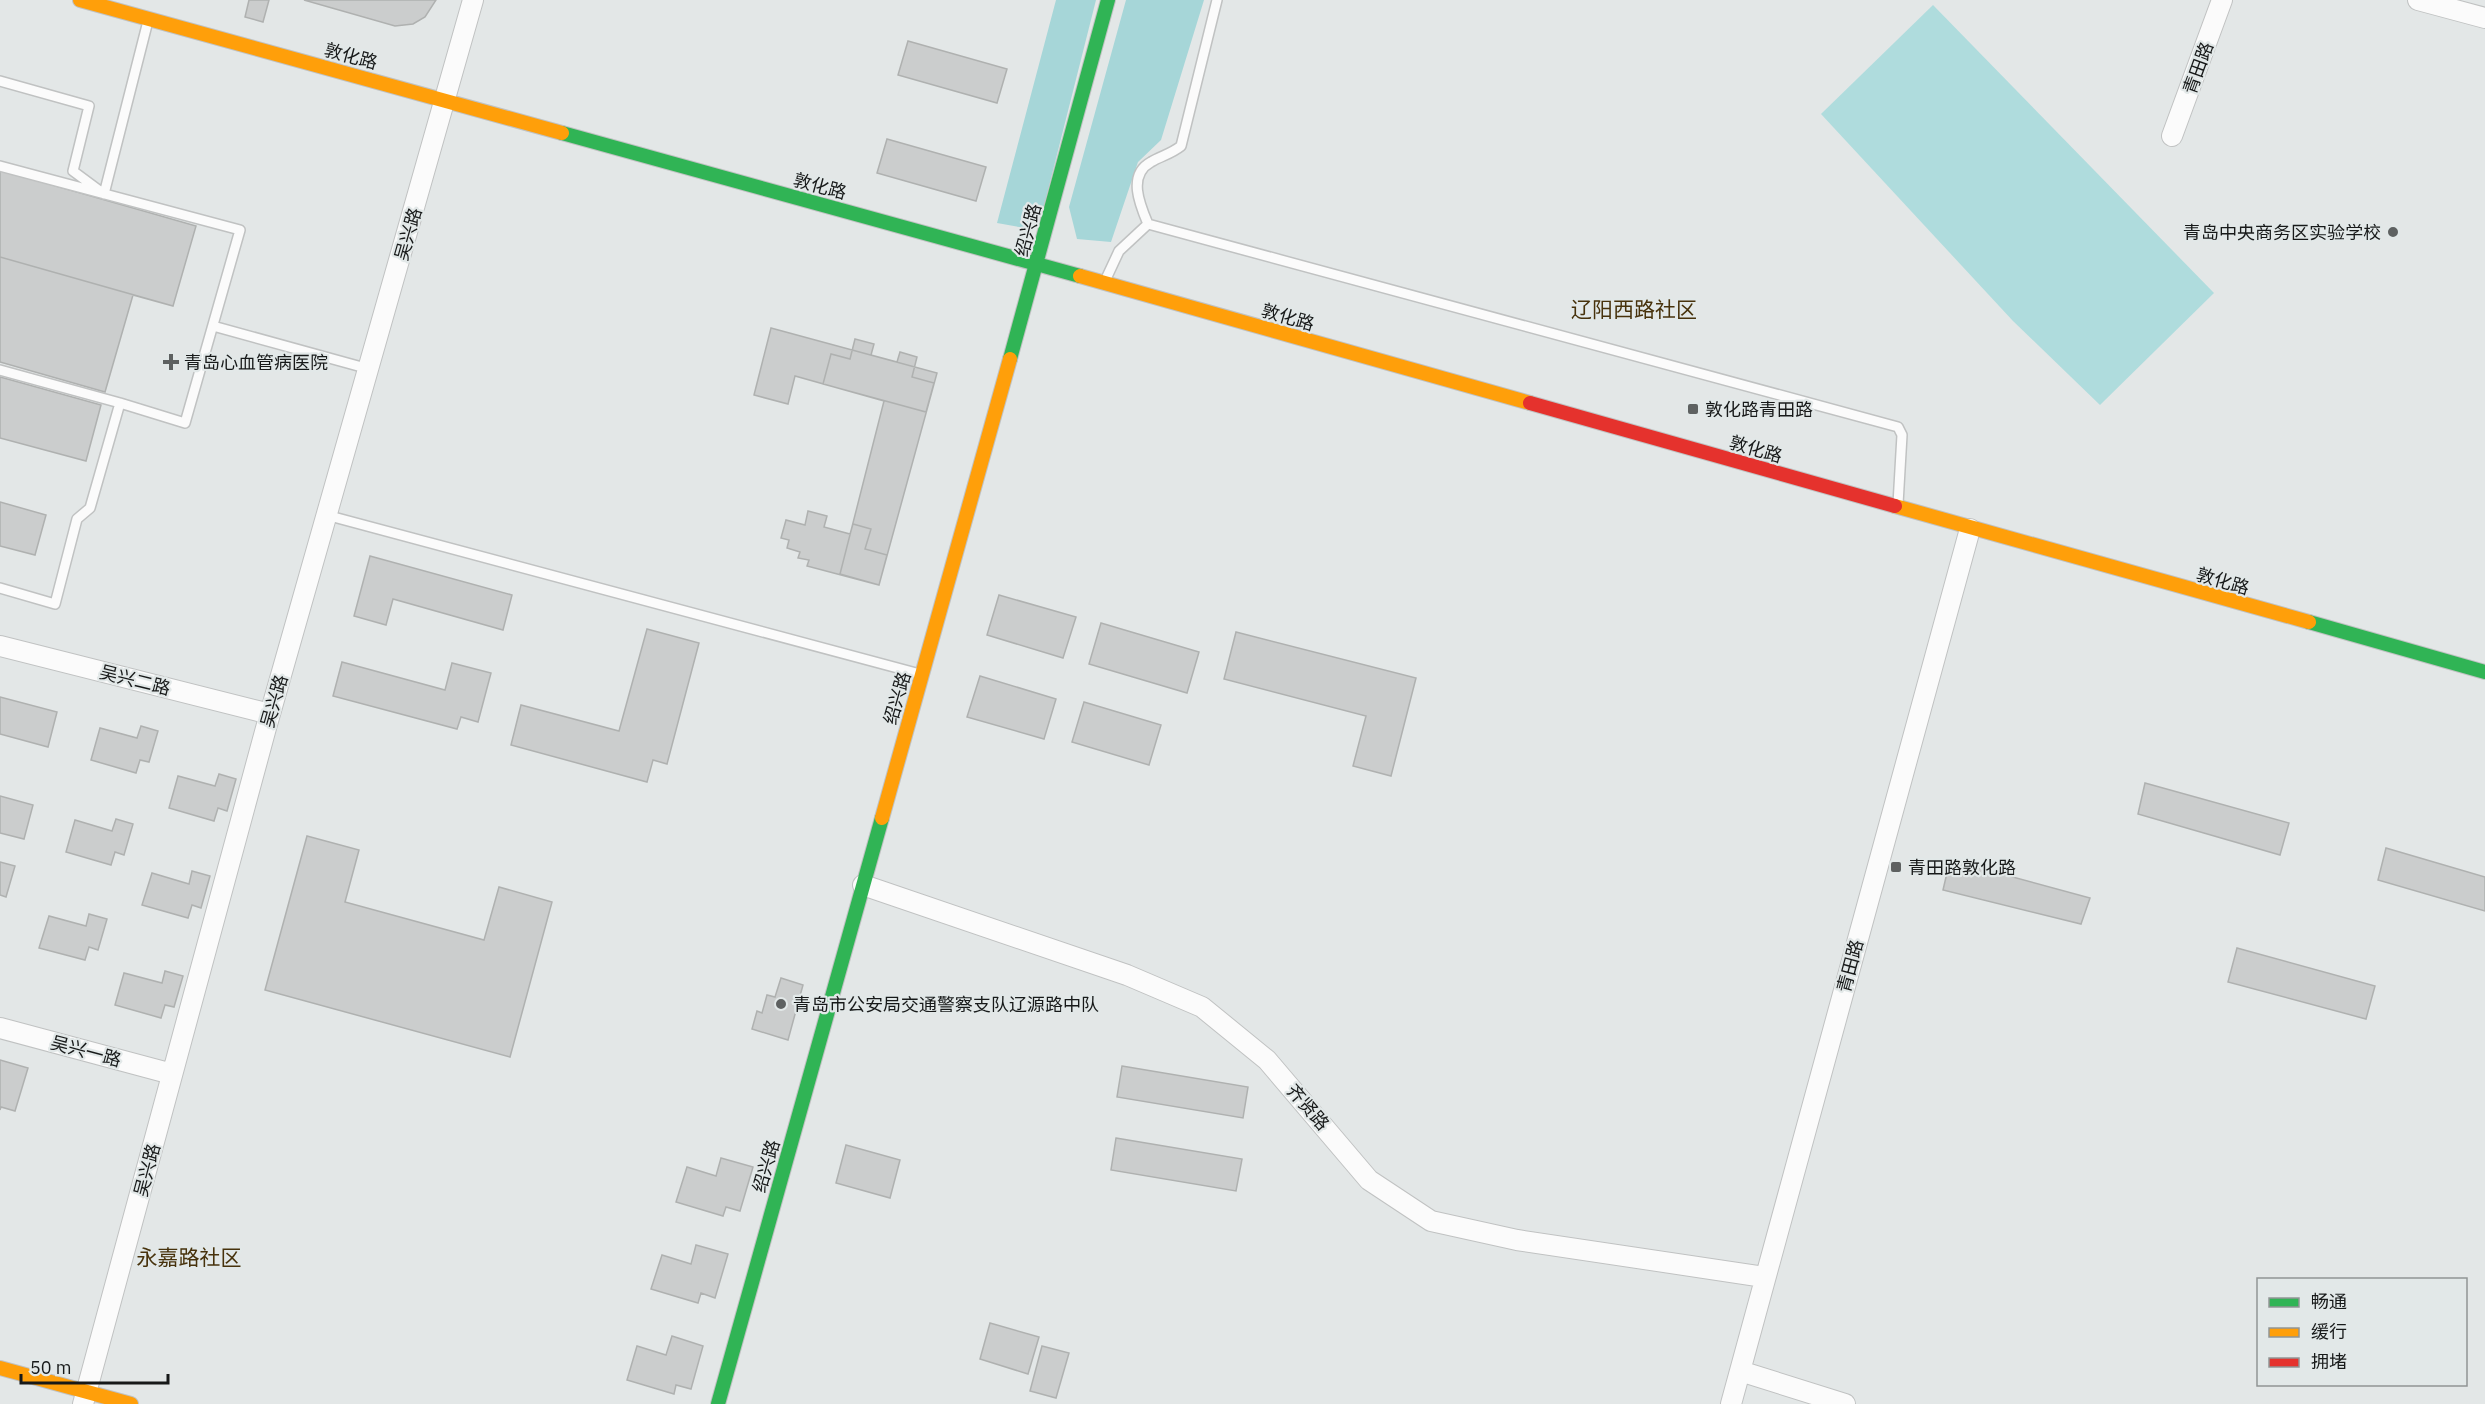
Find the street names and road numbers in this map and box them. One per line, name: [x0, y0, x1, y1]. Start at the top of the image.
street label: 敦化路: [322, 38, 380, 74]
street label: 青田路: [2178, 39, 2218, 97]
street label: 敦化路: [791, 168, 849, 204]
street label: 绍兴路: [1010, 201, 1046, 259]
street label: 吴兴路: [390, 205, 426, 263]
street label: 敦化路: [1259, 299, 1317, 335]
street label: 敦化路: [1727, 431, 1785, 467]
street label: 敦化路: [2194, 563, 2252, 599]
street label: 吴兴二路: [97, 660, 173, 700]
street label: 绍兴路: [879, 669, 915, 727]
street label: 吴兴路: [256, 672, 292, 730]
street label: 青田路: [1832, 937, 1868, 995]
street label: 吴兴一路: [48, 1031, 124, 1071]
street label: 齐贤路: [1282, 1079, 1334, 1135]
street label: 绍兴路: [748, 1137, 784, 1195]
street label: 吴兴路: [129, 1141, 165, 1199]

